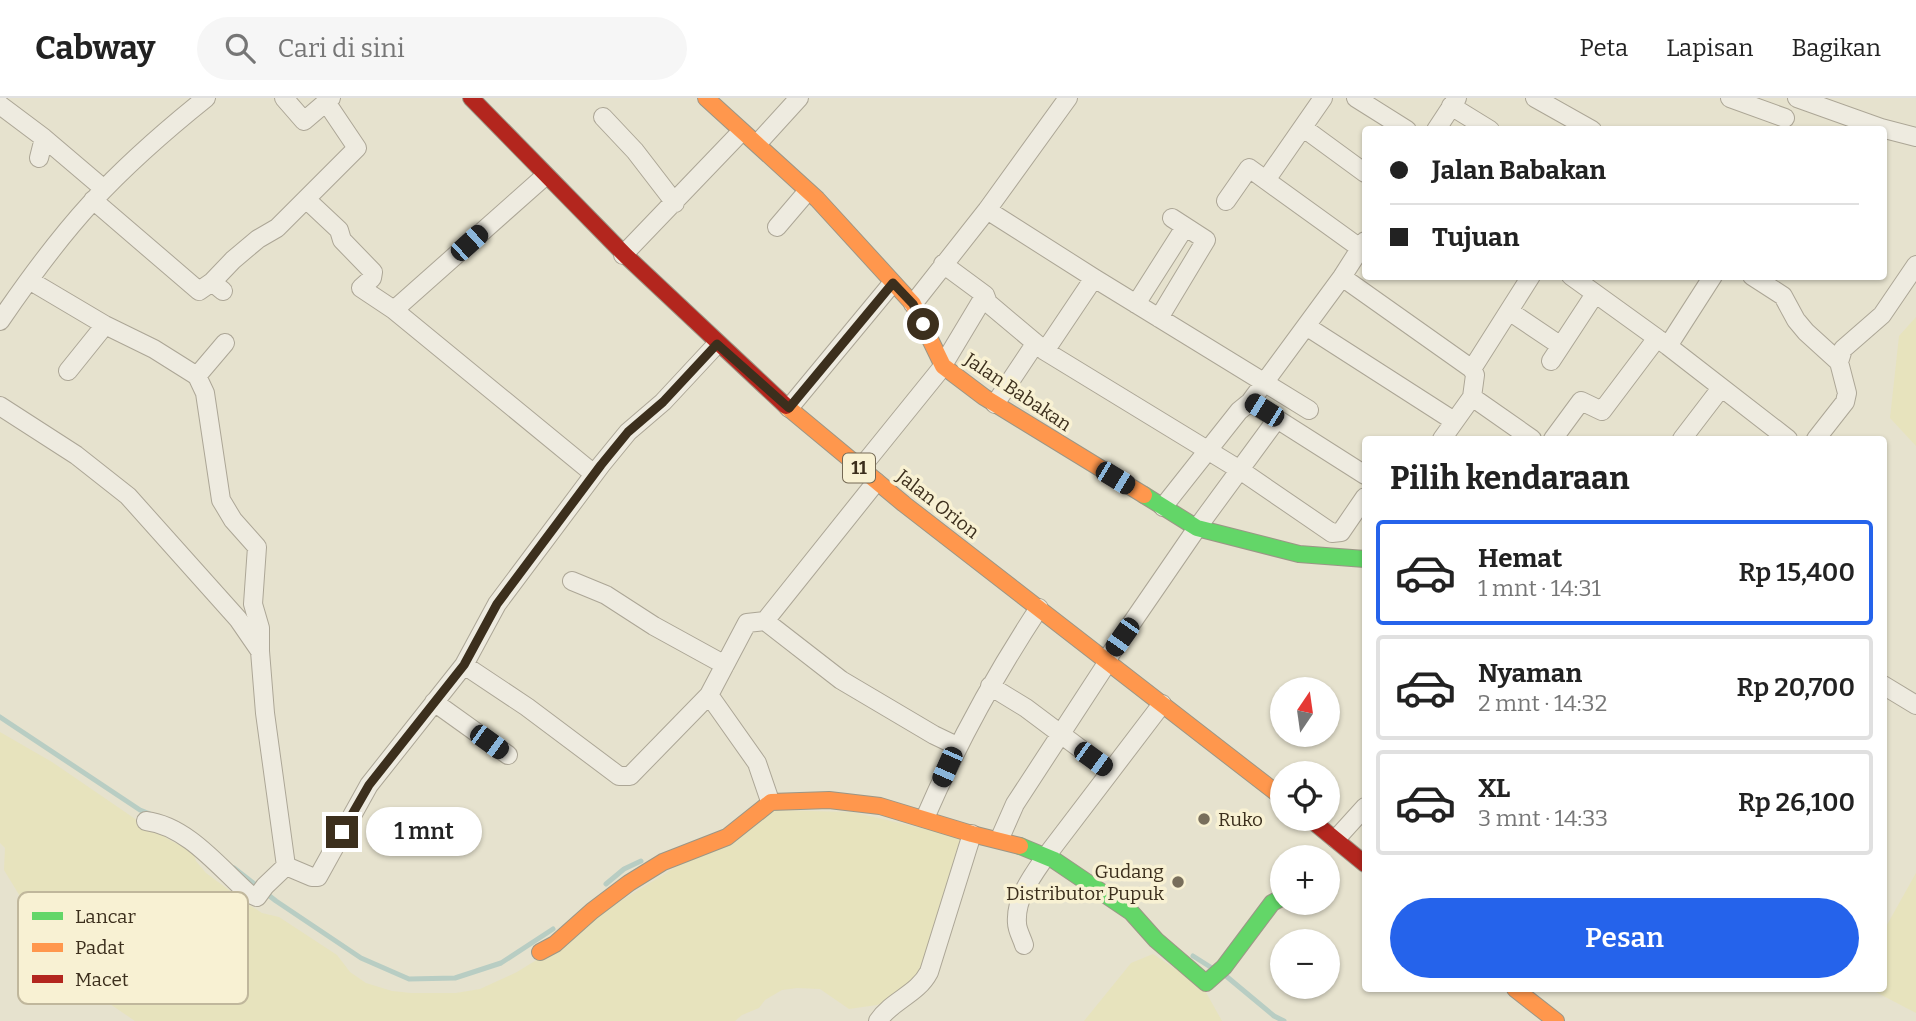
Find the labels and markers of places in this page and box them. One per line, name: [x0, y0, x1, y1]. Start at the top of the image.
place label: Ruko: [1218, 808, 1263, 831]
marker: Ruko: [1196, 811, 1212, 827]
place label: Gudang Distributor Pupuk: [1006, 860, 1164, 905]
marker: Gudang Distributor Pupuk: [1170, 874, 1186, 890]

